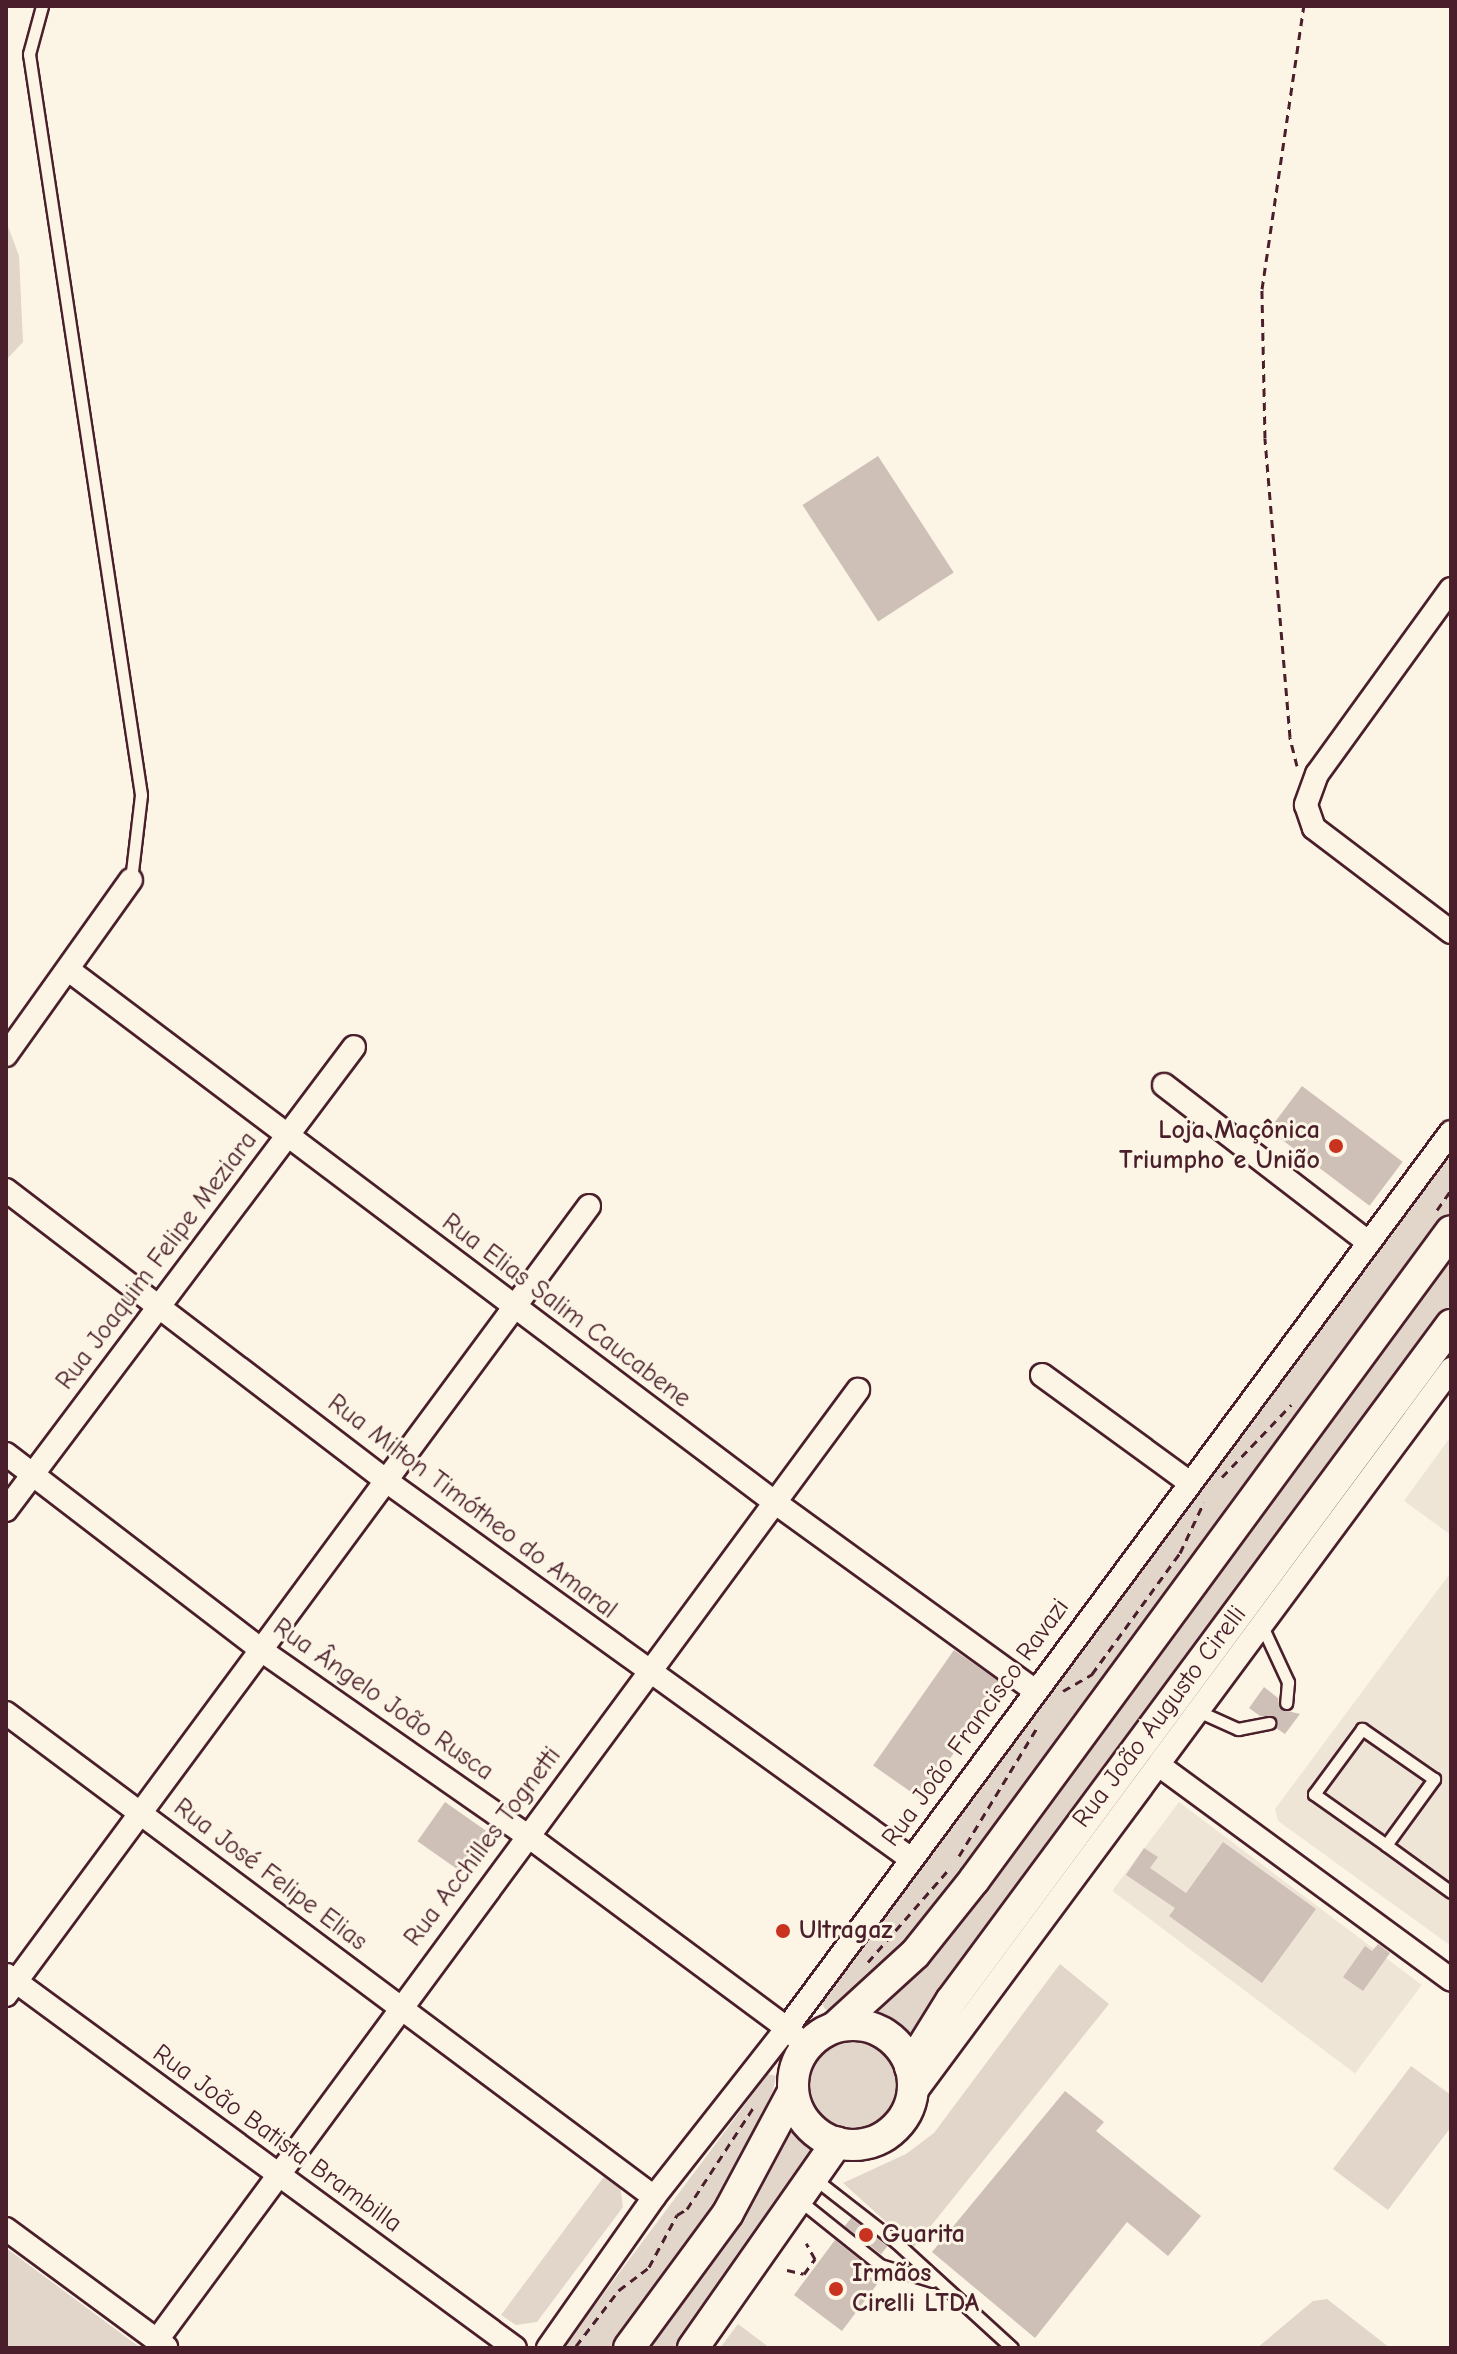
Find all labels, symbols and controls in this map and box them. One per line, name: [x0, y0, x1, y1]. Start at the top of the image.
place label: Loja Maçônica Triumpho e União: [1119, 1115, 1320, 1176]
street label: Rua Joaquim Felipe Meziara: [50, 1126, 264, 1396]
marker: Loja Maçônica Triumpho e União: [1327, 1137, 1345, 1155]
street label: Rua Elias Salim Caucabene: [435, 1207, 697, 1415]
street label: Rua Milton Timótheo do Amaral: [321, 1388, 623, 1626]
street label: Rua João Francisco Ravazi: [876, 1593, 1076, 1853]
street label: Rua João Augusto Cirelli: [1066, 1600, 1254, 1834]
street label: Rua Ângelo João Rusca: [267, 1612, 499, 1788]
street label: Rua Acchilles Tognetti: [398, 1741, 568, 1953]
street label: Rua José Felipe Elias: [167, 1792, 373, 1958]
place label: Ultragaz: [799, 1915, 893, 1947]
marker: Ultragaz: [774, 1922, 792, 1940]
street label: Rua João Batista Brambilla: [146, 2038, 408, 2240]
place label: Guarita: [882, 2219, 965, 2251]
marker: Guarita: [857, 2226, 875, 2244]
place label: Irmãos Cirelli LTDA: [852, 2258, 979, 2320]
marker: Irmãos Cirelli LTDA: [827, 2280, 845, 2298]

